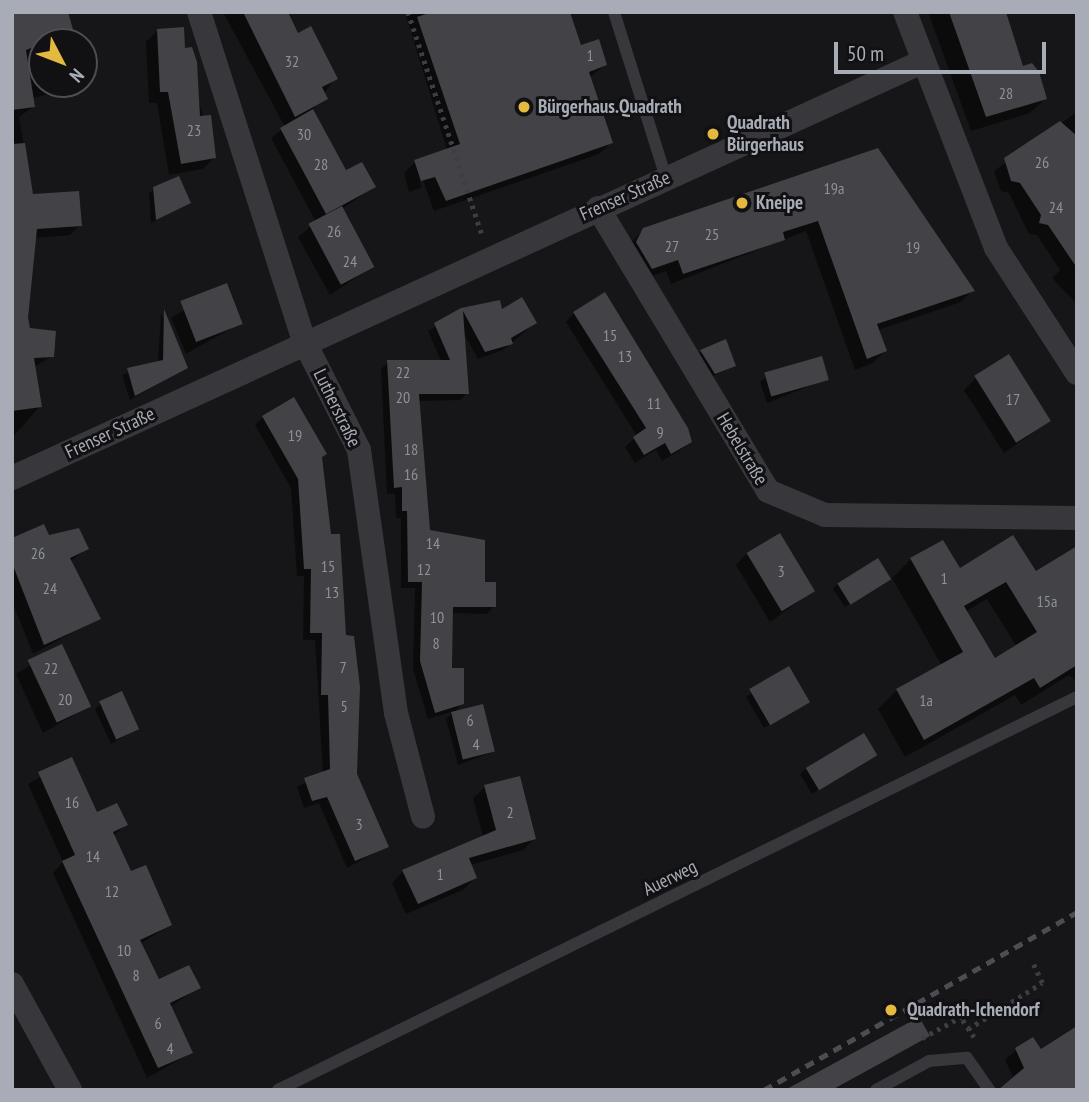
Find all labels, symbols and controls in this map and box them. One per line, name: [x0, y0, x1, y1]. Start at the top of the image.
north arrow: [28, 28, 98, 98]
scale bar: [837, 28, 1049, 72]
text: 50 m: [847, 40, 884, 67]
house number: 1: [586, 45, 594, 65]
house number: 32: [285, 51, 299, 71]
text: N: [65, 64, 89, 88]
house number: 28: [999, 83, 1013, 103]
place label: Bürgerhaus.Quadrath: [538, 96, 682, 118]
marker: Bürgerhaus.Quadrath: [516, 99, 532, 115]
place label: Quadrath Bürgerhaus: [727, 112, 804, 156]
house number: 23: [187, 120, 201, 140]
house number: 30: [297, 124, 311, 144]
marker: Quadrath Bürgerhaus: [705, 126, 721, 142]
house number: 26: [1035, 152, 1049, 172]
house number: 28: [314, 154, 328, 174]
street label: Frenser Straße: [577, 166, 673, 226]
house number: 19a: [824, 178, 844, 198]
place label: Kneipe: [756, 192, 803, 214]
marker: Kneipe: [734, 195, 750, 211]
house number: 24: [1049, 197, 1063, 217]
house number: 26: [327, 221, 341, 241]
house number: 25: [705, 224, 719, 244]
house number: 27: [665, 236, 679, 256]
house number: 19: [906, 237, 920, 257]
house number: 24: [343, 251, 357, 271]
house number: 15: [603, 325, 617, 345]
house number: 13: [618, 346, 632, 366]
house number: 22: [396, 362, 410, 382]
street label: Lutherstraße: [308, 365, 366, 451]
house number: 20: [396, 387, 410, 407]
house number: 17: [1006, 389, 1020, 409]
house number: 11: [647, 393, 661, 413]
street label: Frenser Straße: [62, 402, 158, 464]
street label: Hebelstraße: [712, 409, 772, 489]
house number: 9: [656, 422, 664, 442]
house number: 19: [288, 425, 302, 445]
house number: 18: [404, 439, 418, 459]
house number: 16: [404, 464, 418, 484]
house number: 14: [426, 533, 440, 553]
house number: 26: [31, 543, 45, 563]
house number: 15: [321, 556, 335, 576]
house number: 12: [417, 559, 431, 579]
house number: 3: [777, 561, 785, 581]
house number: 1: [940, 568, 948, 588]
house number: 24: [43, 578, 57, 598]
house number: 13: [325, 582, 339, 602]
house number: 15a: [1037, 591, 1057, 611]
house number: 10: [430, 607, 444, 627]
house number: 8: [432, 633, 440, 653]
house number: 7: [339, 657, 347, 677]
house number: 22: [44, 658, 58, 678]
house number: 20: [58, 689, 72, 709]
house number: 1a: [919, 690, 933, 710]
house number: 5: [340, 696, 348, 716]
house number: 6: [466, 710, 474, 730]
house number: 4: [472, 734, 480, 754]
house number: 16: [65, 792, 79, 812]
house number: 2: [506, 802, 514, 822]
house number: 3: [355, 814, 363, 834]
house number: 14: [86, 846, 100, 866]
street label: Auerweg: [639, 855, 701, 901]
house number: 1: [436, 864, 444, 884]
house number: 12: [105, 881, 119, 901]
house number: 10: [117, 940, 131, 960]
house number: 8: [132, 965, 140, 985]
place label: Quadrath-Ichendorf: [907, 999, 1039, 1021]
marker: Quadrath-Ichendorf: [881, 1000, 901, 1020]
house number: 6: [154, 1013, 162, 1033]
house number: 4: [166, 1038, 174, 1058]

